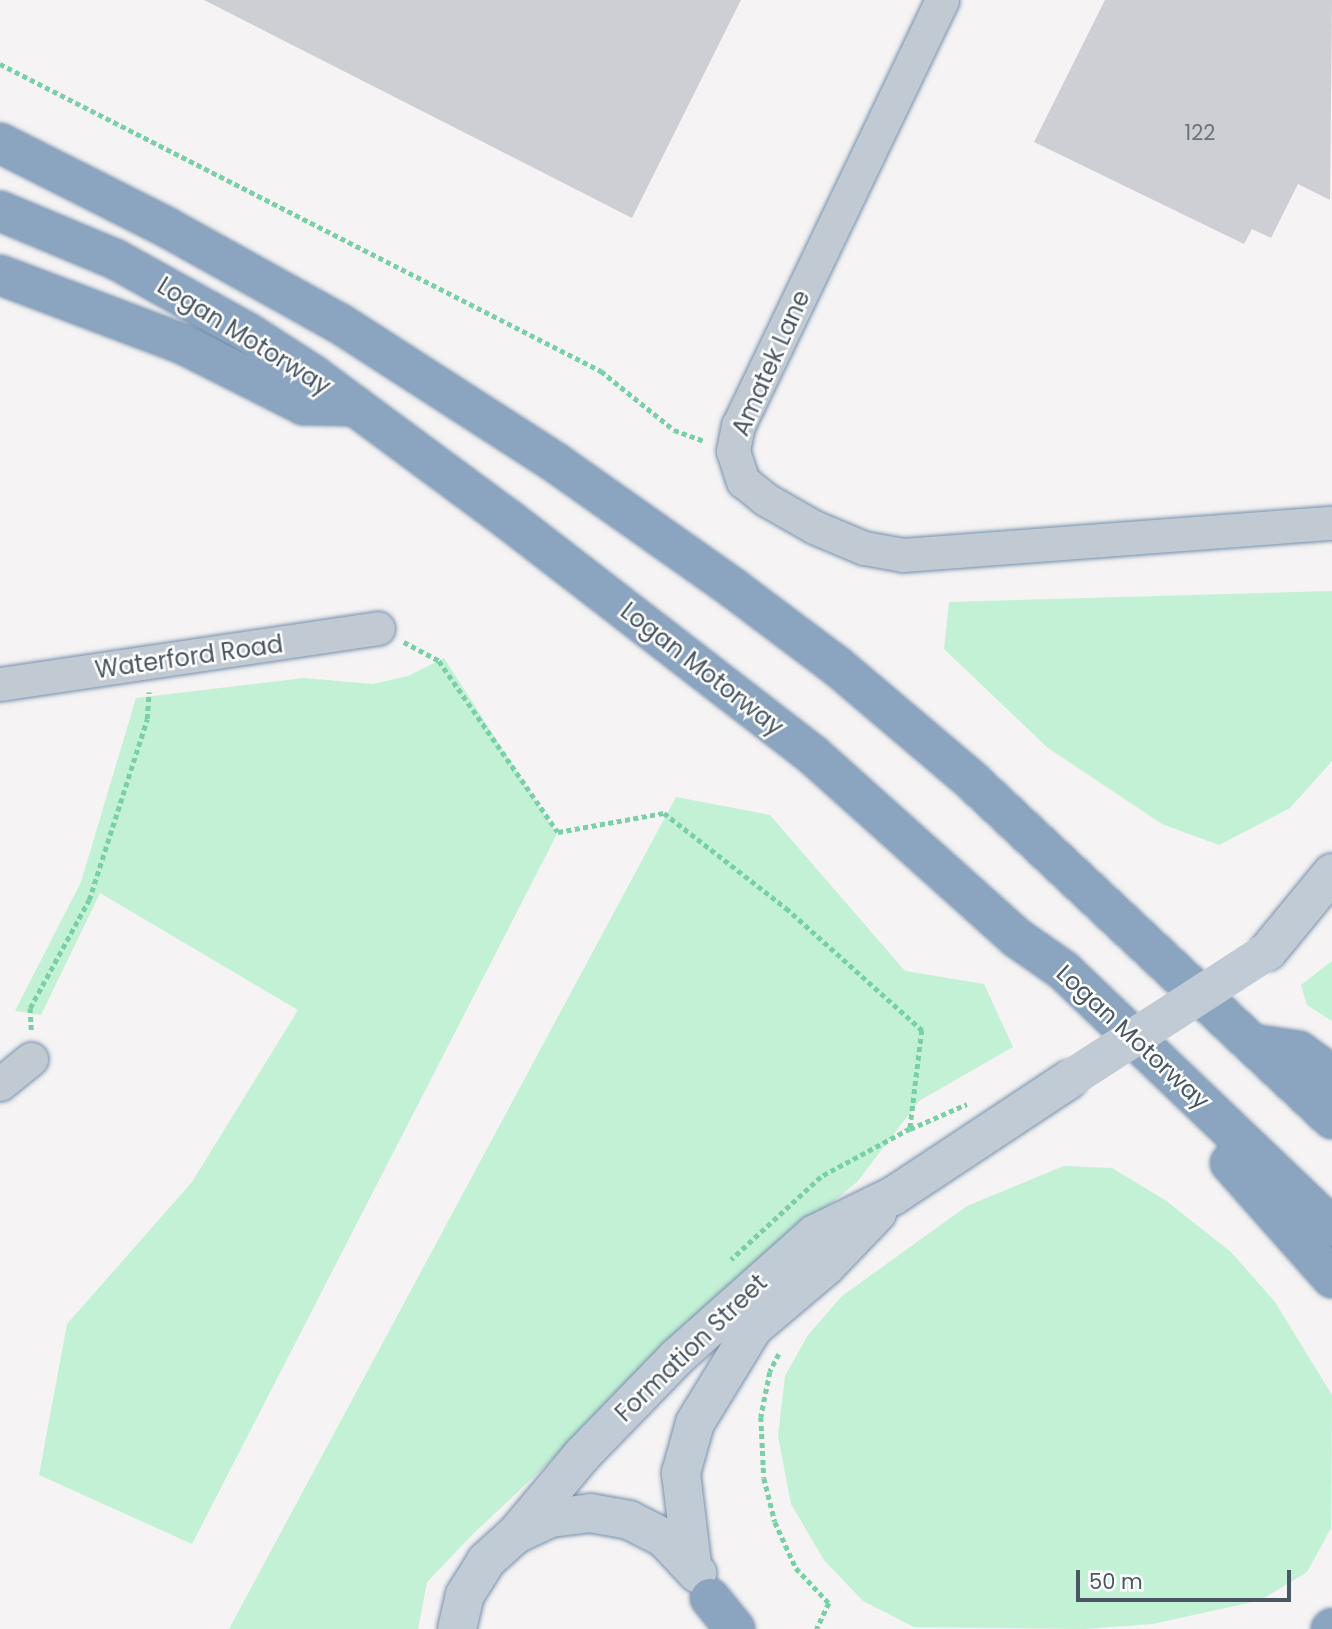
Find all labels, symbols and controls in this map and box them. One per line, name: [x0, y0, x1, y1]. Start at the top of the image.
house number: 122: [1185, 120, 1215, 146]
street label: Logan Motorway: [152, 271, 336, 401]
street label: Amatek Lane: [726, 286, 816, 440]
street label: Logan Motorway: [615, 597, 789, 741]
street label: Waterford Road: [93, 630, 285, 684]
street label: Logan Motorway: [1051, 959, 1215, 1115]
street label: Formation Street: [609, 1268, 773, 1428]
scale bar: [1080, 1556, 1295, 1600]
text: 50 m: [1089, 1567, 1143, 1596]

